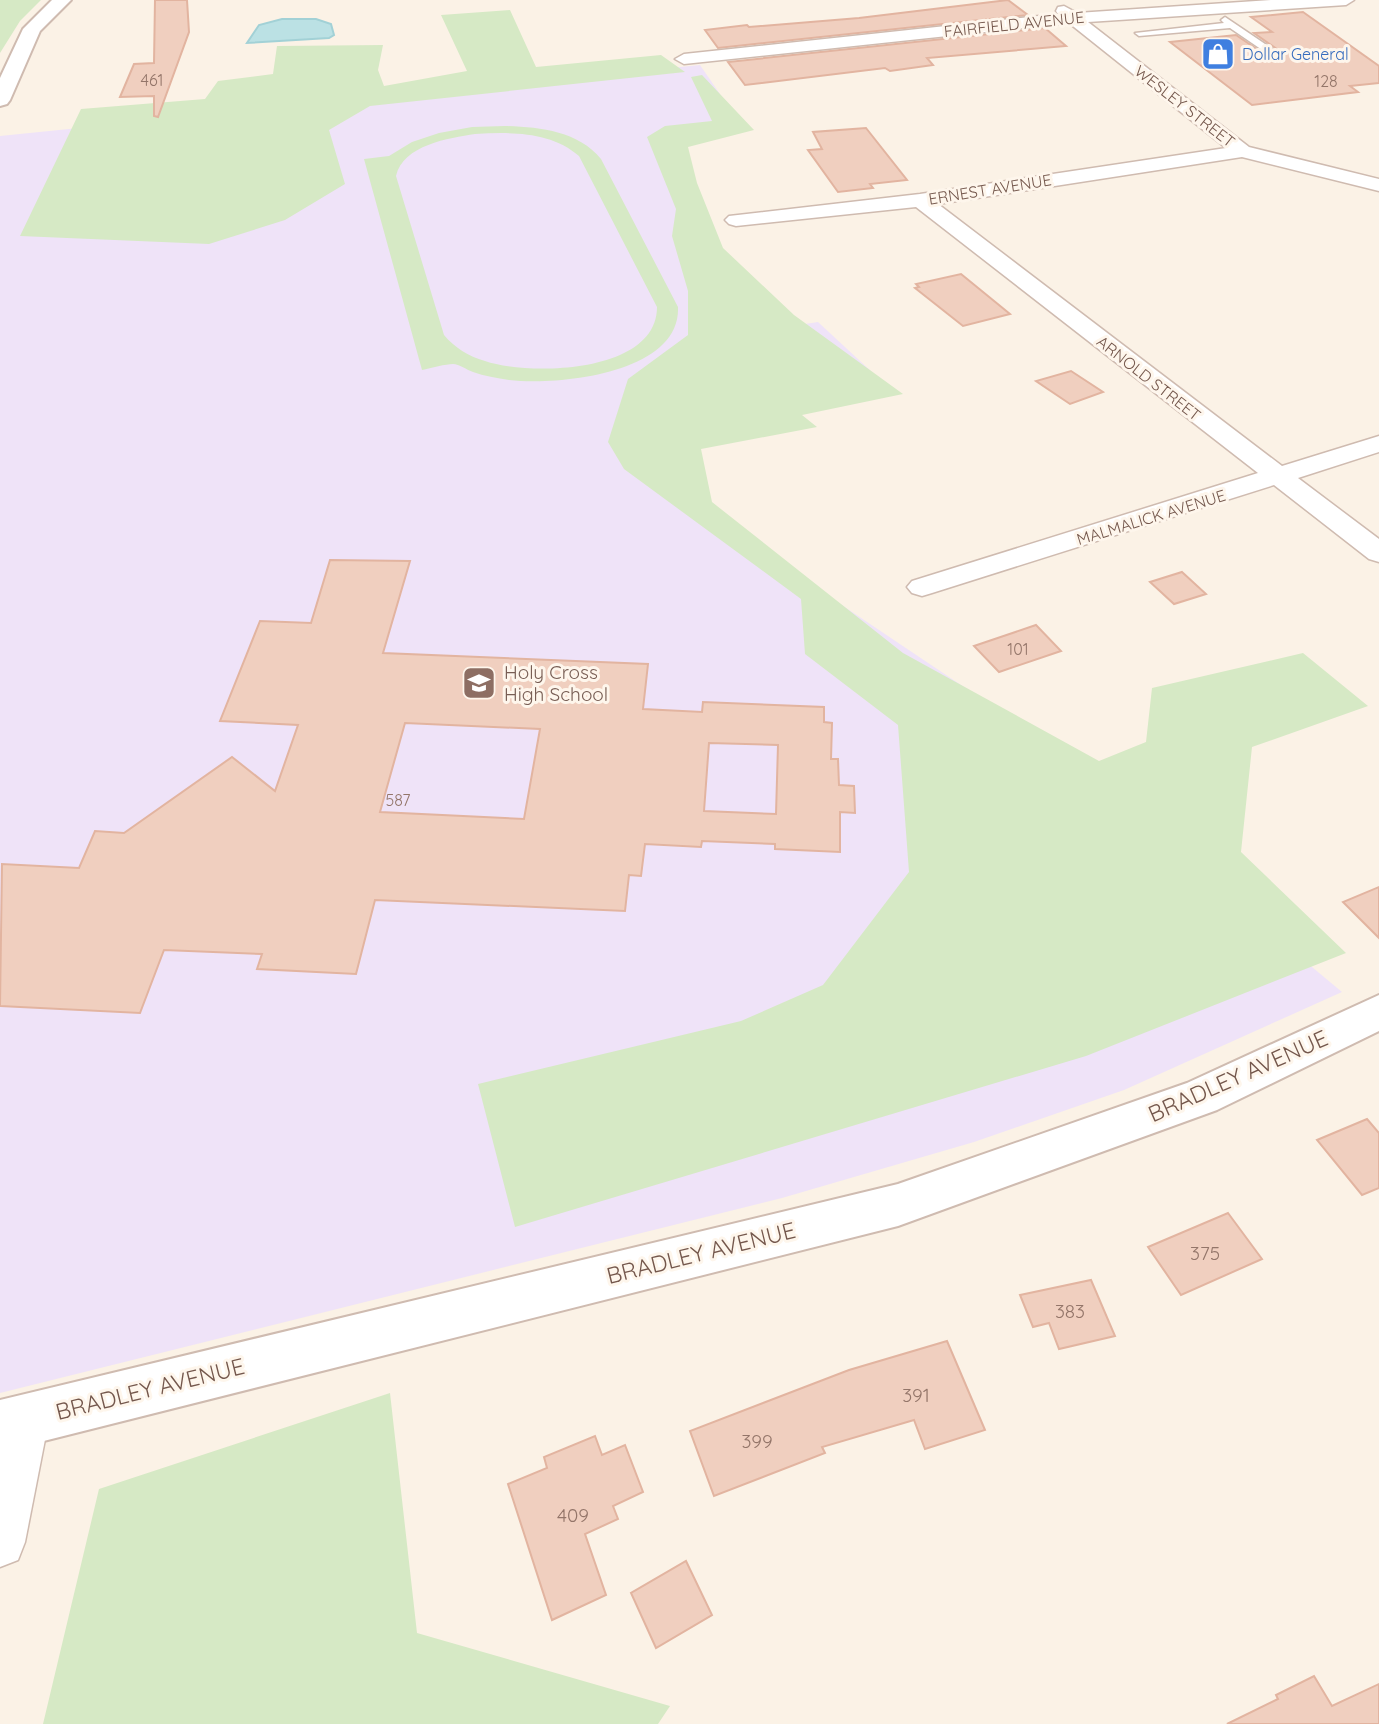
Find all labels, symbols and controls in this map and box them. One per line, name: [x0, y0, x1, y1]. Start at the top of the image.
street label: FAIRFIELD AVENUE: [943, 7, 1085, 41]
shop icon: Dollar General: [1199, 35, 1237, 73]
place label: Dollar General: [1242, 44, 1349, 64]
street label: WESLEY STREET: [1131, 61, 1239, 152]
house number: 461: [141, 70, 163, 90]
house number: 128: [1314, 71, 1338, 91]
street label: ERNEST AVENUE: [927, 169, 1053, 209]
street label: ARNOLD STREET: [1093, 331, 1205, 425]
street label: MALMALICK AVENUE: [1074, 485, 1228, 549]
house number: 101: [1007, 639, 1029, 659]
place label: Holy Cross High School: [504, 660, 608, 706]
school or university icon: Holy Cross High School: [460, 664, 498, 702]
house number: 587: [385, 790, 411, 810]
street label: BRADLEY AVENUE: [1143, 1023, 1332, 1128]
street label: BRADLEY AVENUE: [603, 1215, 798, 1290]
house number: 375: [1190, 1241, 1220, 1265]
house number: 383: [1055, 1299, 1085, 1323]
street label: BRADLEY AVENUE: [52, 1351, 247, 1426]
house number: 391: [902, 1383, 930, 1407]
house number: 399: [741, 1429, 773, 1453]
house number: 409: [557, 1503, 589, 1527]

